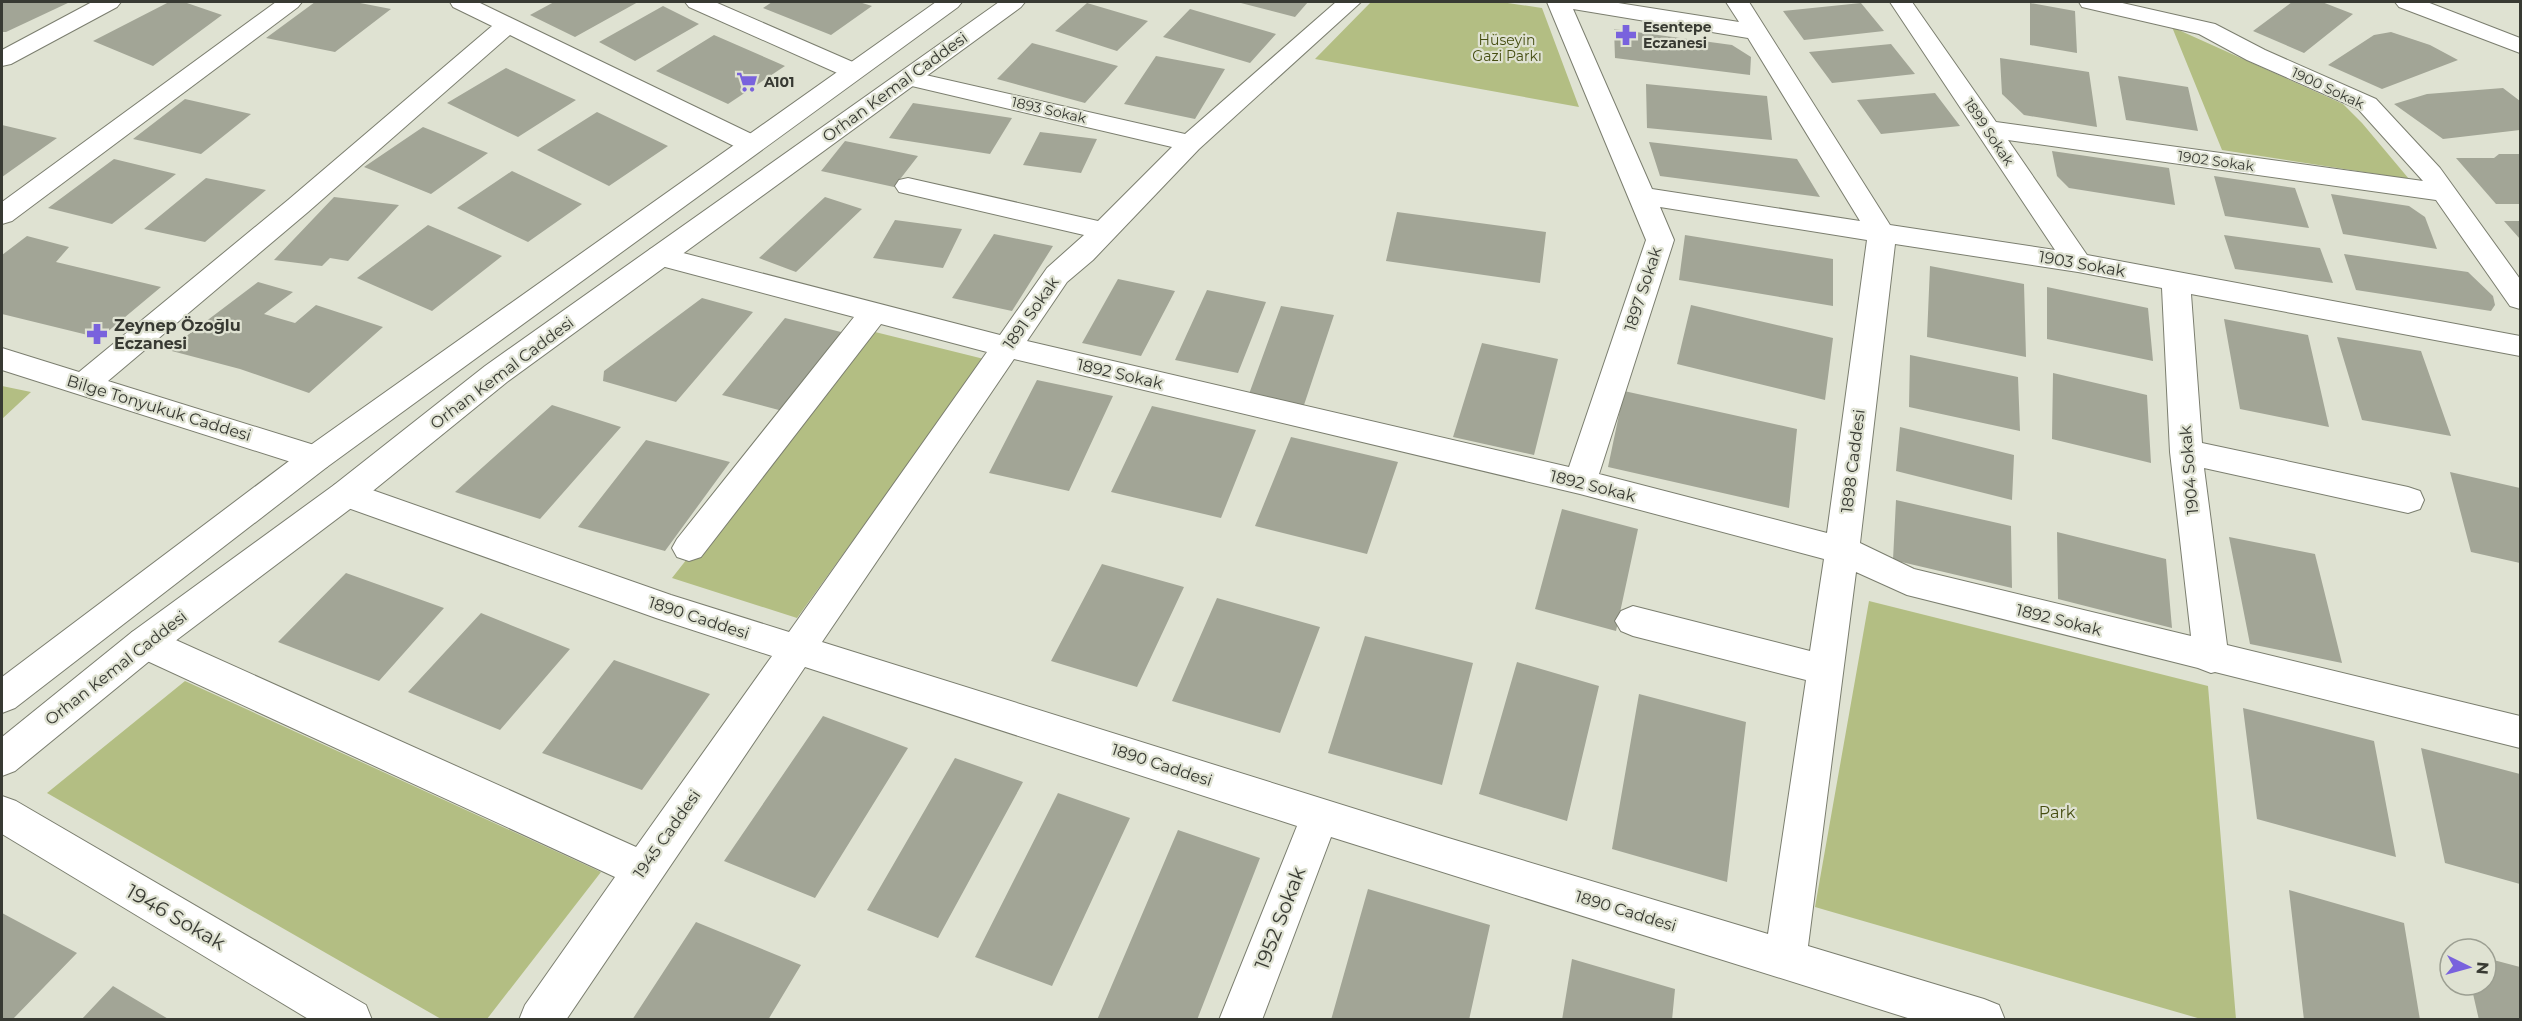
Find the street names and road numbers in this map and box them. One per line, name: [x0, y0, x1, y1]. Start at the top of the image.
street label: Orhan Kemal Caddesi: [819, 28, 971, 146]
street label: 1900 Sokak: [2289, 63, 2368, 113]
street label: 1893 Sokak: [1010, 93, 1089, 127]
street label: 1899 Sokak: [1960, 95, 2018, 169]
street label: 1902 Sokak: [2177, 147, 2256, 175]
street label: 1897 Sokak: [1620, 244, 1666, 334]
street label: 1903 Sokak: [2037, 247, 2127, 281]
street label: 1891 Sokak: [999, 273, 1063, 353]
street label: Orhan Kemal Caddesi: [427, 313, 577, 433]
street label: 1892 Sokak: [1075, 355, 1165, 393]
street label: Bilge Tonyukuk Caddesi: [65, 371, 253, 445]
street label: 1898 Caddesi: [1837, 408, 1869, 514]
street label: 1904 Sokak: [2176, 424, 2202, 515]
street label: 1892 Sokak: [1548, 466, 1638, 506]
street label: 1890 Caddesi: [646, 593, 752, 643]
street label: 1892 Sokak: [2014, 600, 2104, 640]
street label: Orhan Kemal Caddesi: [41, 607, 191, 729]
street label: 1890 Caddesi: [1109, 740, 1215, 790]
street label: 1945 Caddesi: [630, 786, 704, 882]
street label: 1952 Sokak: [1250, 863, 1310, 973]
street label: 1946 Sokak: [122, 879, 230, 955]
street label: 1890 Caddesi: [1573, 887, 1679, 935]

